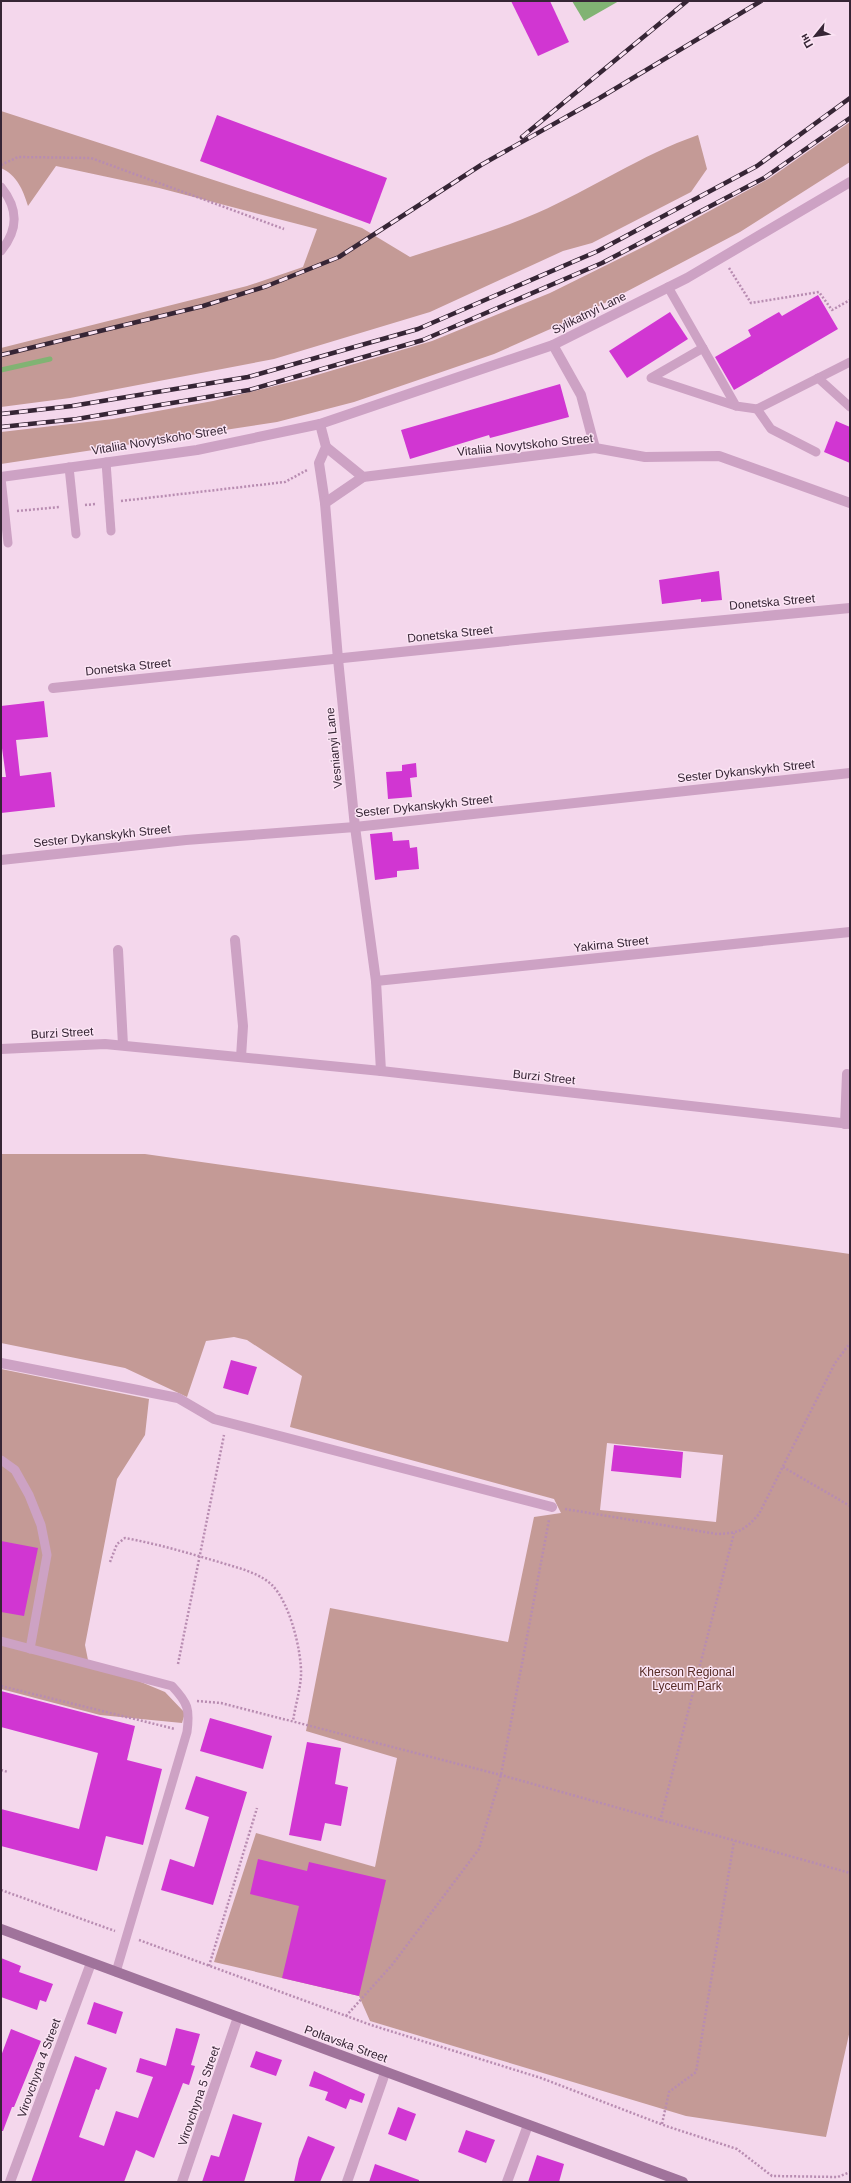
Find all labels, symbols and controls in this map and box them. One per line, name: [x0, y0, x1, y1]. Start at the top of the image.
north arrow: [795, 16, 835, 56]
text: Пн: [798, 32, 815, 50]
street label: Sylikatnyi Lane: [550, 289, 629, 337]
street label: Vitaliia Novytskoho Street: [90, 422, 228, 458]
street label: Vitaliia Novytskoho Street: [456, 431, 594, 459]
street label: Donetska Street: [729, 591, 816, 613]
street label: Donetska Street: [406, 622, 494, 645]
street label: Donetska Street: [84, 655, 172, 678]
street label: Vesnianyi Lane: [323, 706, 345, 789]
street label: Sester Dykanskykh Street: [677, 757, 816, 785]
street label: Sester Dykanskykh Street: [355, 792, 494, 820]
street label: Sester Dykanskykh Street: [33, 822, 172, 850]
street label: Yakirna Street: [573, 933, 650, 955]
street label: Burzi Street: [30, 1024, 94, 1042]
street label: Burzi Street: [512, 1067, 577, 1087]
park label: Kherson Regional Lyceum Park: [639, 1665, 735, 1693]
street label: Virovchyna 4 Street: [15, 2016, 64, 2120]
street label: Poltavska Street: [303, 2022, 390, 2066]
street label: Virovchyna 5 Street: [175, 2044, 223, 2148]

